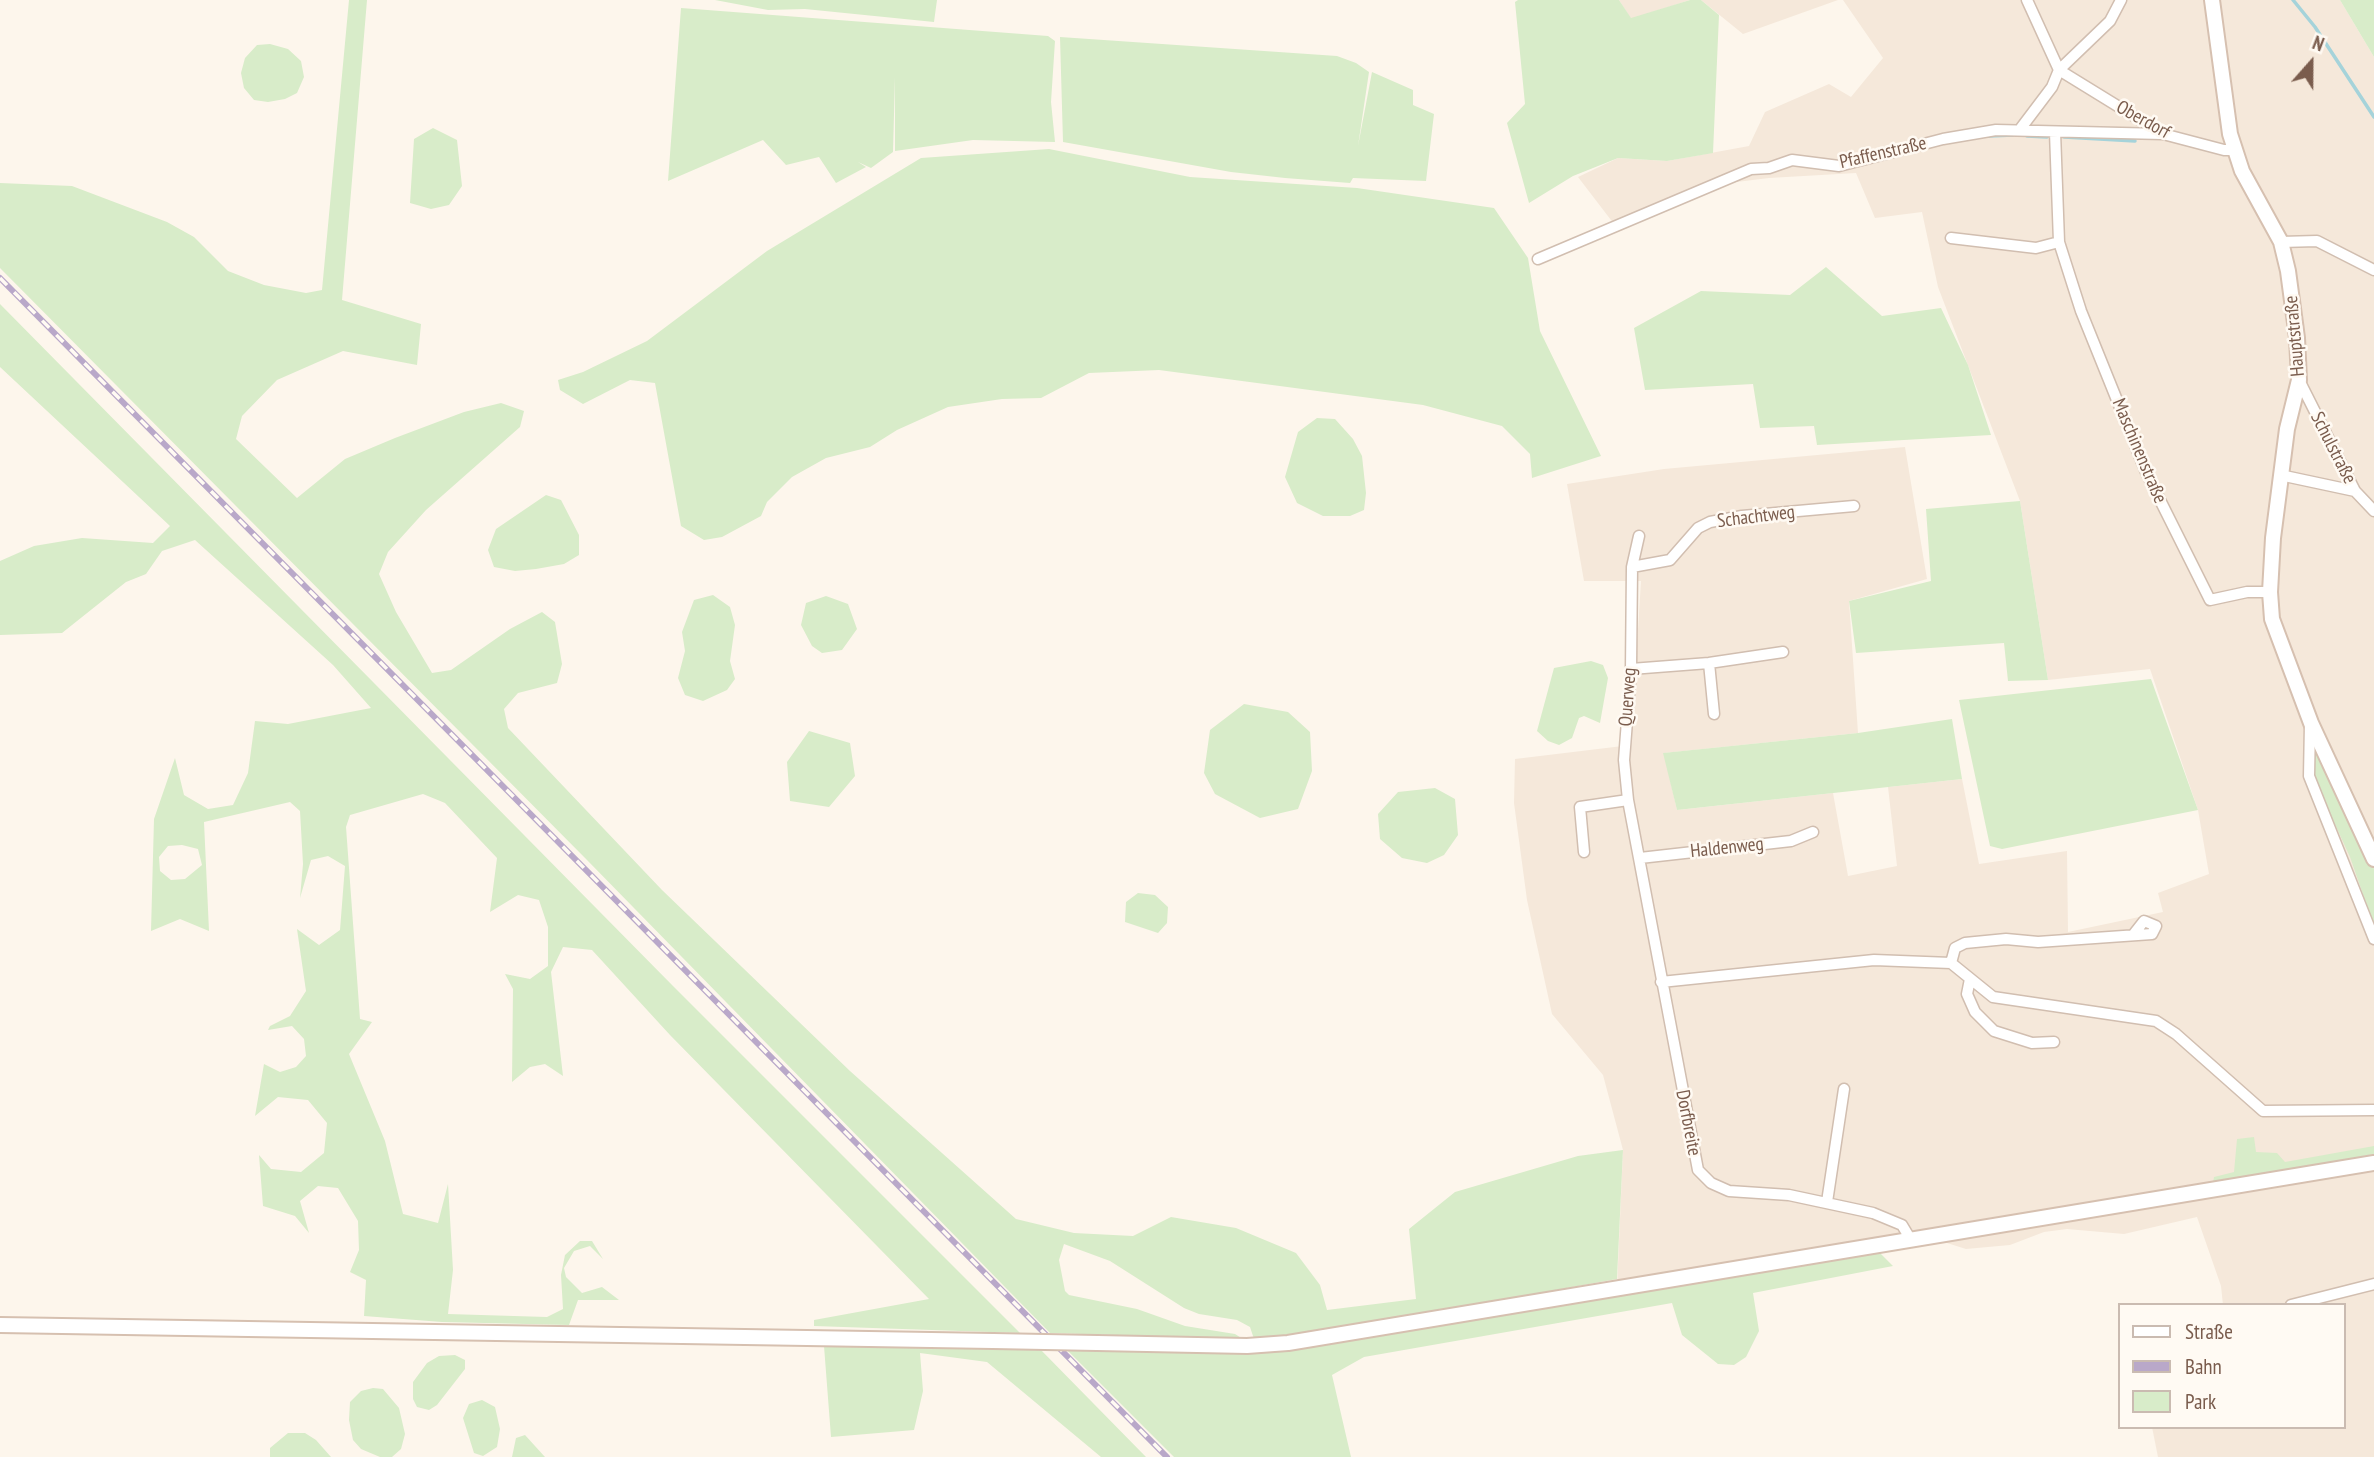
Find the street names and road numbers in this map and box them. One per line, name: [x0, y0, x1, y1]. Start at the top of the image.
street label: Oberdorf: [2112, 96, 2174, 144]
street label: Pfaffenstraße: [1837, 132, 1929, 174]
street label: Hauptstraße: [2280, 295, 2310, 377]
street label: Maschinenstraße: [2107, 395, 2171, 507]
street label: Schulstraße: [2305, 408, 2361, 488]
street label: Schachtweg: [1716, 501, 1796, 533]
street label: Querweg: [1615, 667, 1641, 727]
street label: Haldenweg: [1689, 833, 1765, 863]
street label: Dorfbreite: [1670, 1088, 1706, 1158]

